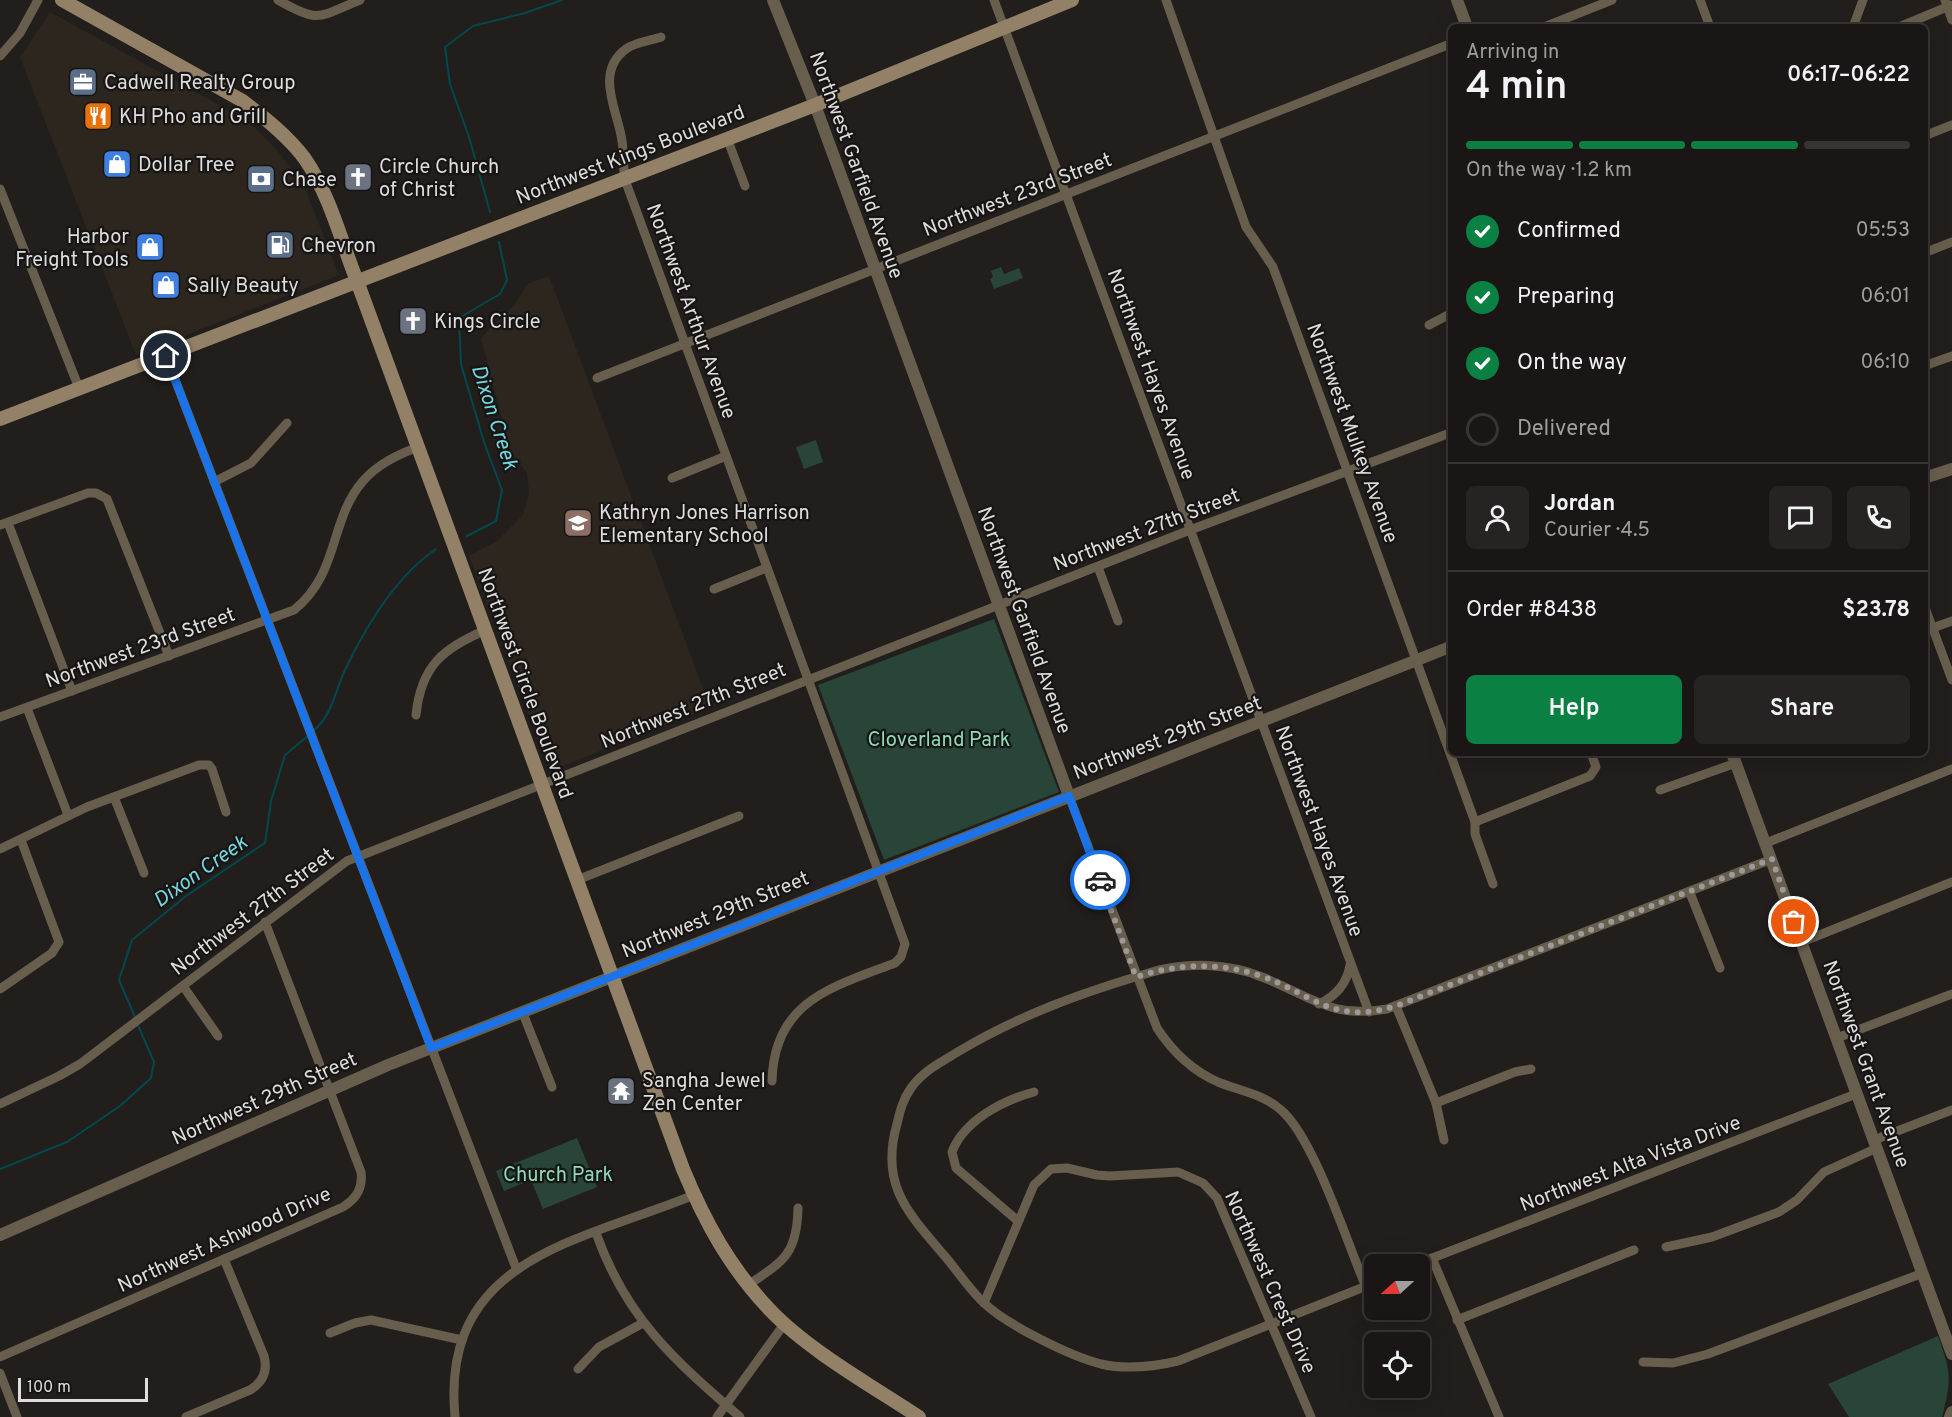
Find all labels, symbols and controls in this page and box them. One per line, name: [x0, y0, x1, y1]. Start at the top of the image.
text: Arriving in: [1466, 40, 1559, 66]
street label: Northwest Garfield Avenue: [802, 49, 908, 283]
text: 06:17–06:22: [1787, 62, 1910, 89]
text: 4 min: [1466, 64, 1567, 113]
office icon: Cadwell Realty Group: [67, 66, 99, 98]
place label: Cadwell Realty Group: [104, 71, 296, 97]
restaurant icon: KH Pho and Grill: [82, 100, 114, 132]
street label: Northwest Kings Boulevard: [512, 100, 749, 212]
place label: KH Pho and Grill: [119, 105, 266, 131]
shop icon: Dollar Tree: [101, 148, 133, 180]
street label: Northwest 23rd Street: [920, 148, 1116, 244]
place label: Dollar Tree: [138, 153, 235, 179]
place label: Circle Church of Christ: [379, 155, 499, 204]
text: On the way · 1.2 km: [1466, 158, 1632, 184]
church icon: Circle Church of Christ: [342, 161, 374, 193]
bank icon: Chase: [245, 163, 277, 195]
place label: Chase: [282, 168, 337, 194]
street label: Northwest Arthur Avenue: [639, 201, 741, 423]
icon: check: [1466, 215, 1499, 248]
text: Confirmed: [1517, 218, 1621, 245]
text: 05:53: [1856, 218, 1910, 244]
place label: Harbor Freight Tools: [15, 225, 129, 274]
fuel station icon: Chevron: [264, 229, 296, 261]
shop icon: Harbor Freight Tools: [134, 231, 166, 263]
place label: Chevron: [301, 234, 376, 260]
street label: Northwest Hayes Avenue: [1100, 266, 1200, 484]
shop icon: Sally Beauty: [150, 269, 182, 301]
place label: Sally Beauty: [187, 274, 299, 300]
icon: check: [1466, 281, 1499, 314]
text: Preparing: [1517, 284, 1615, 311]
text: 06:01: [1860, 284, 1910, 310]
church icon: Kings Circle: [397, 305, 429, 337]
place label: Kings Circle: [434, 310, 540, 336]
street label: Northwest Mulkey Avenue: [1299, 320, 1403, 547]
pin: [140, 330, 191, 381]
icon: home: [149, 339, 182, 372]
icon: check: [1466, 347, 1499, 380]
text: On the way: [1517, 350, 1627, 377]
text: 06:10: [1860, 350, 1910, 376]
water label: Dixon Creek: [464, 361, 523, 474]
text: Delivered: [1517, 416, 1611, 443]
street label: Northwest 27th Street: [1050, 483, 1244, 578]
button: person: [1466, 486, 1529, 549]
button: chat: [1769, 486, 1832, 549]
button: phone: [1847, 486, 1910, 549]
text: Jordan: [1544, 491, 1615, 518]
place label: Kathryn Jones Harrison Elementary School: [599, 501, 810, 550]
street label: Northwest Garfield Avenue: [970, 504, 1076, 738]
school or university icon: Kathryn Jones Harrison Elementary School: [562, 507, 594, 539]
text: Courier · 4.5: [1544, 518, 1650, 544]
street label: Northwest Circle Boulevard: [470, 565, 578, 803]
text: Order #8438: [1466, 597, 1597, 624]
text: $23.78: [1842, 597, 1910, 624]
street label: Northwest 23rd Street: [42, 602, 239, 695]
street label: Northwest 27th Street: [597, 658, 790, 756]
button: Help: [1466, 675, 1682, 744]
button: Share: [1694, 675, 1910, 744]
street label: Northwest 29th Street: [1070, 691, 1266, 787]
street label: Northwest Hayes Avenue: [1268, 723, 1368, 941]
park label: Cloverland Park: [868, 728, 1010, 754]
water label: Dixon Creek: [148, 830, 254, 915]
street label: Northwest 27th Street: [166, 843, 340, 982]
courier: [1070, 850, 1130, 910]
icon: car: [1084, 864, 1117, 897]
street label: Northwest 29th Street: [618, 866, 813, 965]
pin: [1768, 896, 1819, 947]
icon: bag: [1777, 905, 1810, 938]
street label: Northwest Grant Avenue: [1815, 957, 1915, 1172]
street label: Northwest 29th Street: [168, 1047, 361, 1152]
place label: Sangha Jewel Zen Center: [642, 1069, 766, 1118]
temple icon: Sangha Jewel Zen Center: [605, 1075, 637, 1107]
street label: Northwest Alta Vista Drive: [1516, 1111, 1745, 1219]
park label: Church Park: [503, 1163, 613, 1189]
street label: Northwest Ashwood Drive: [114, 1182, 336, 1300]
street label: Northwest Crest Drive: [1217, 1187, 1321, 1378]
north arrow: [1364, 1254, 1430, 1320]
map controls: [1364, 1254, 1430, 1398]
button: locate: [1364, 1332, 1430, 1398]
scale bar: [18, 1375, 148, 1402]
text: 100 m: [27, 1378, 71, 1398]

